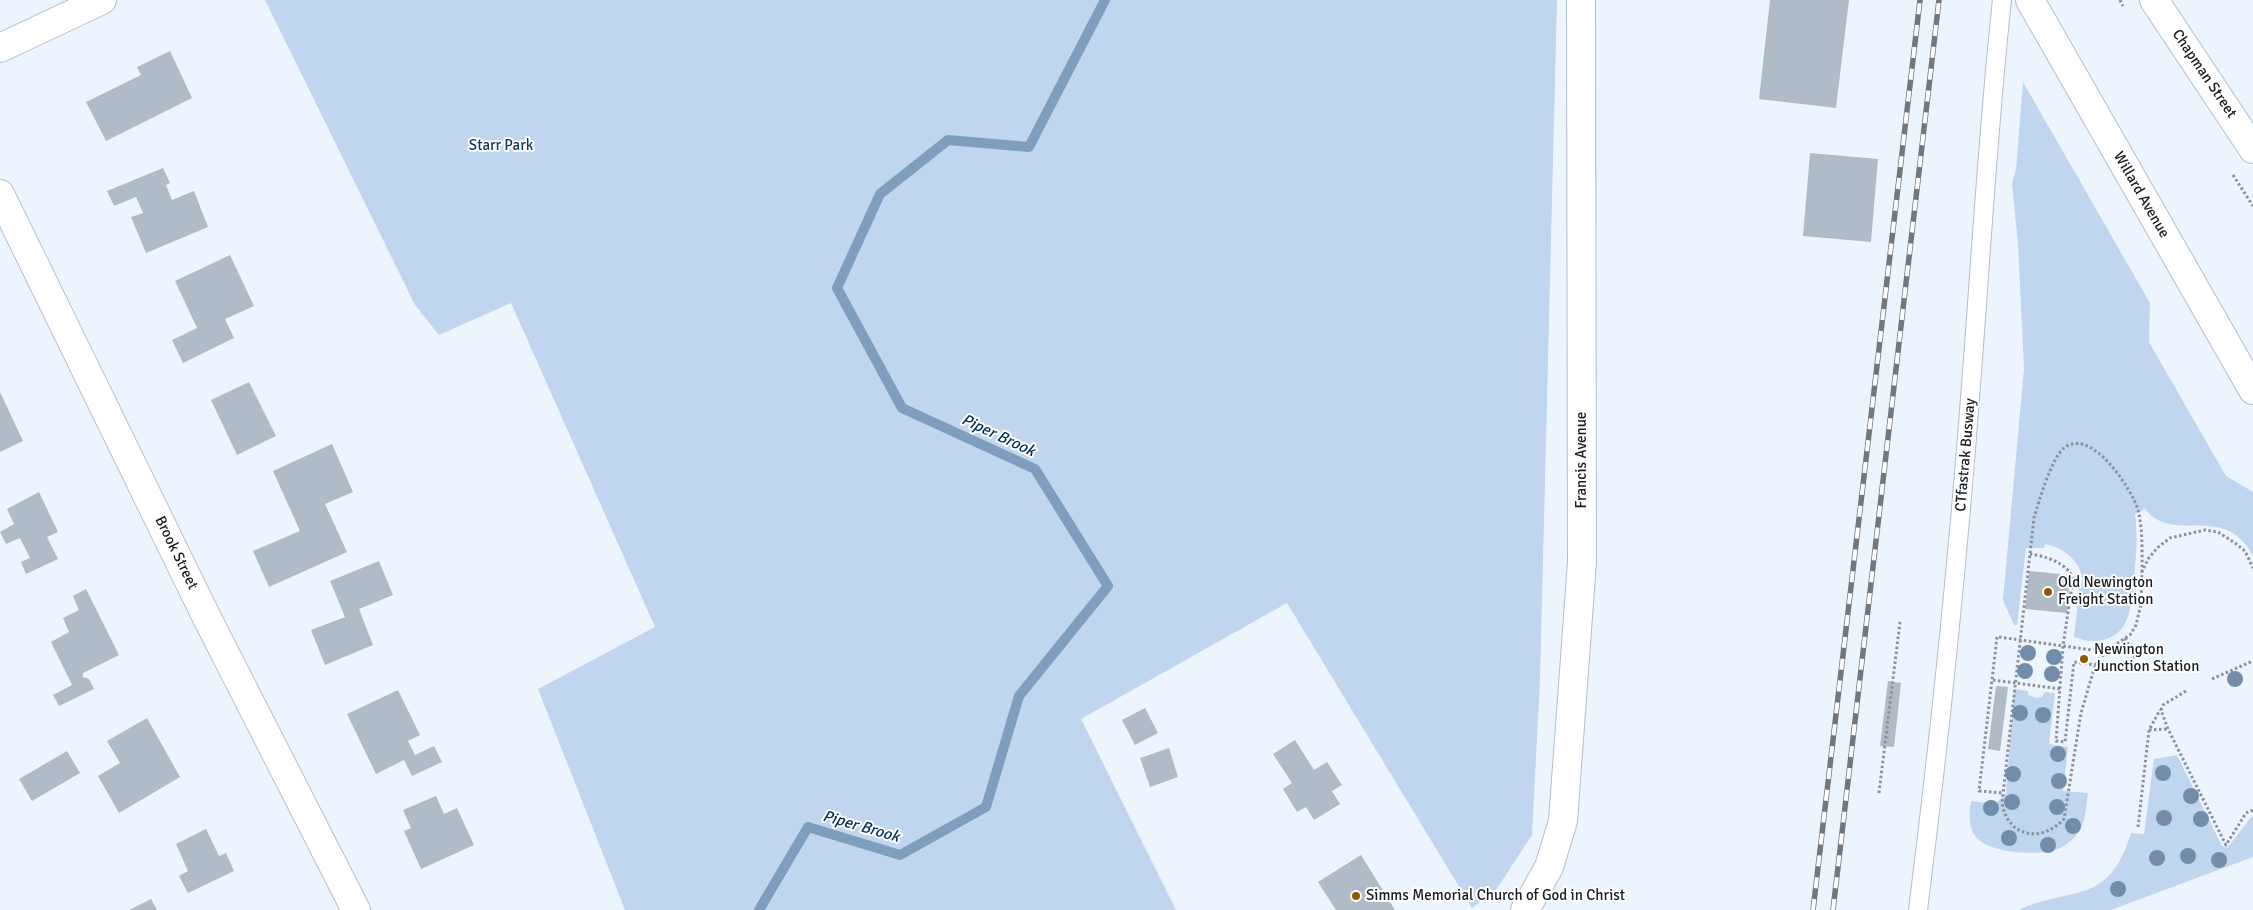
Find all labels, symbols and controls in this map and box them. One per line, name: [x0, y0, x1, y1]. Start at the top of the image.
street label: Chapman Street: [2168, 26, 2240, 122]
park label: Starr Park: [469, 137, 533, 155]
street label: Willard Avenue: [2109, 149, 2173, 241]
street label: CTfastrak Busway: [1952, 398, 1980, 512]
water label: Piper Brook: [958, 411, 1038, 461]
street label: Francis Avenue: [1573, 412, 1591, 508]
street label: Brook Street: [150, 513, 202, 593]
place label: Old Newington Freight Station: [2058, 574, 2153, 609]
marker: Old Newington Freight Station: [2042, 586, 2054, 598]
place label: Newington Junction Station: [2094, 641, 2199, 676]
marker: Newington Junction Station: [2078, 653, 2090, 665]
water label: Piper Brook: [820, 807, 902, 847]
place label: Simms Memorial Church of God in Christ: [1366, 887, 1625, 905]
marker: Simms Memorial Church of God in Christ: [1350, 890, 1362, 902]

